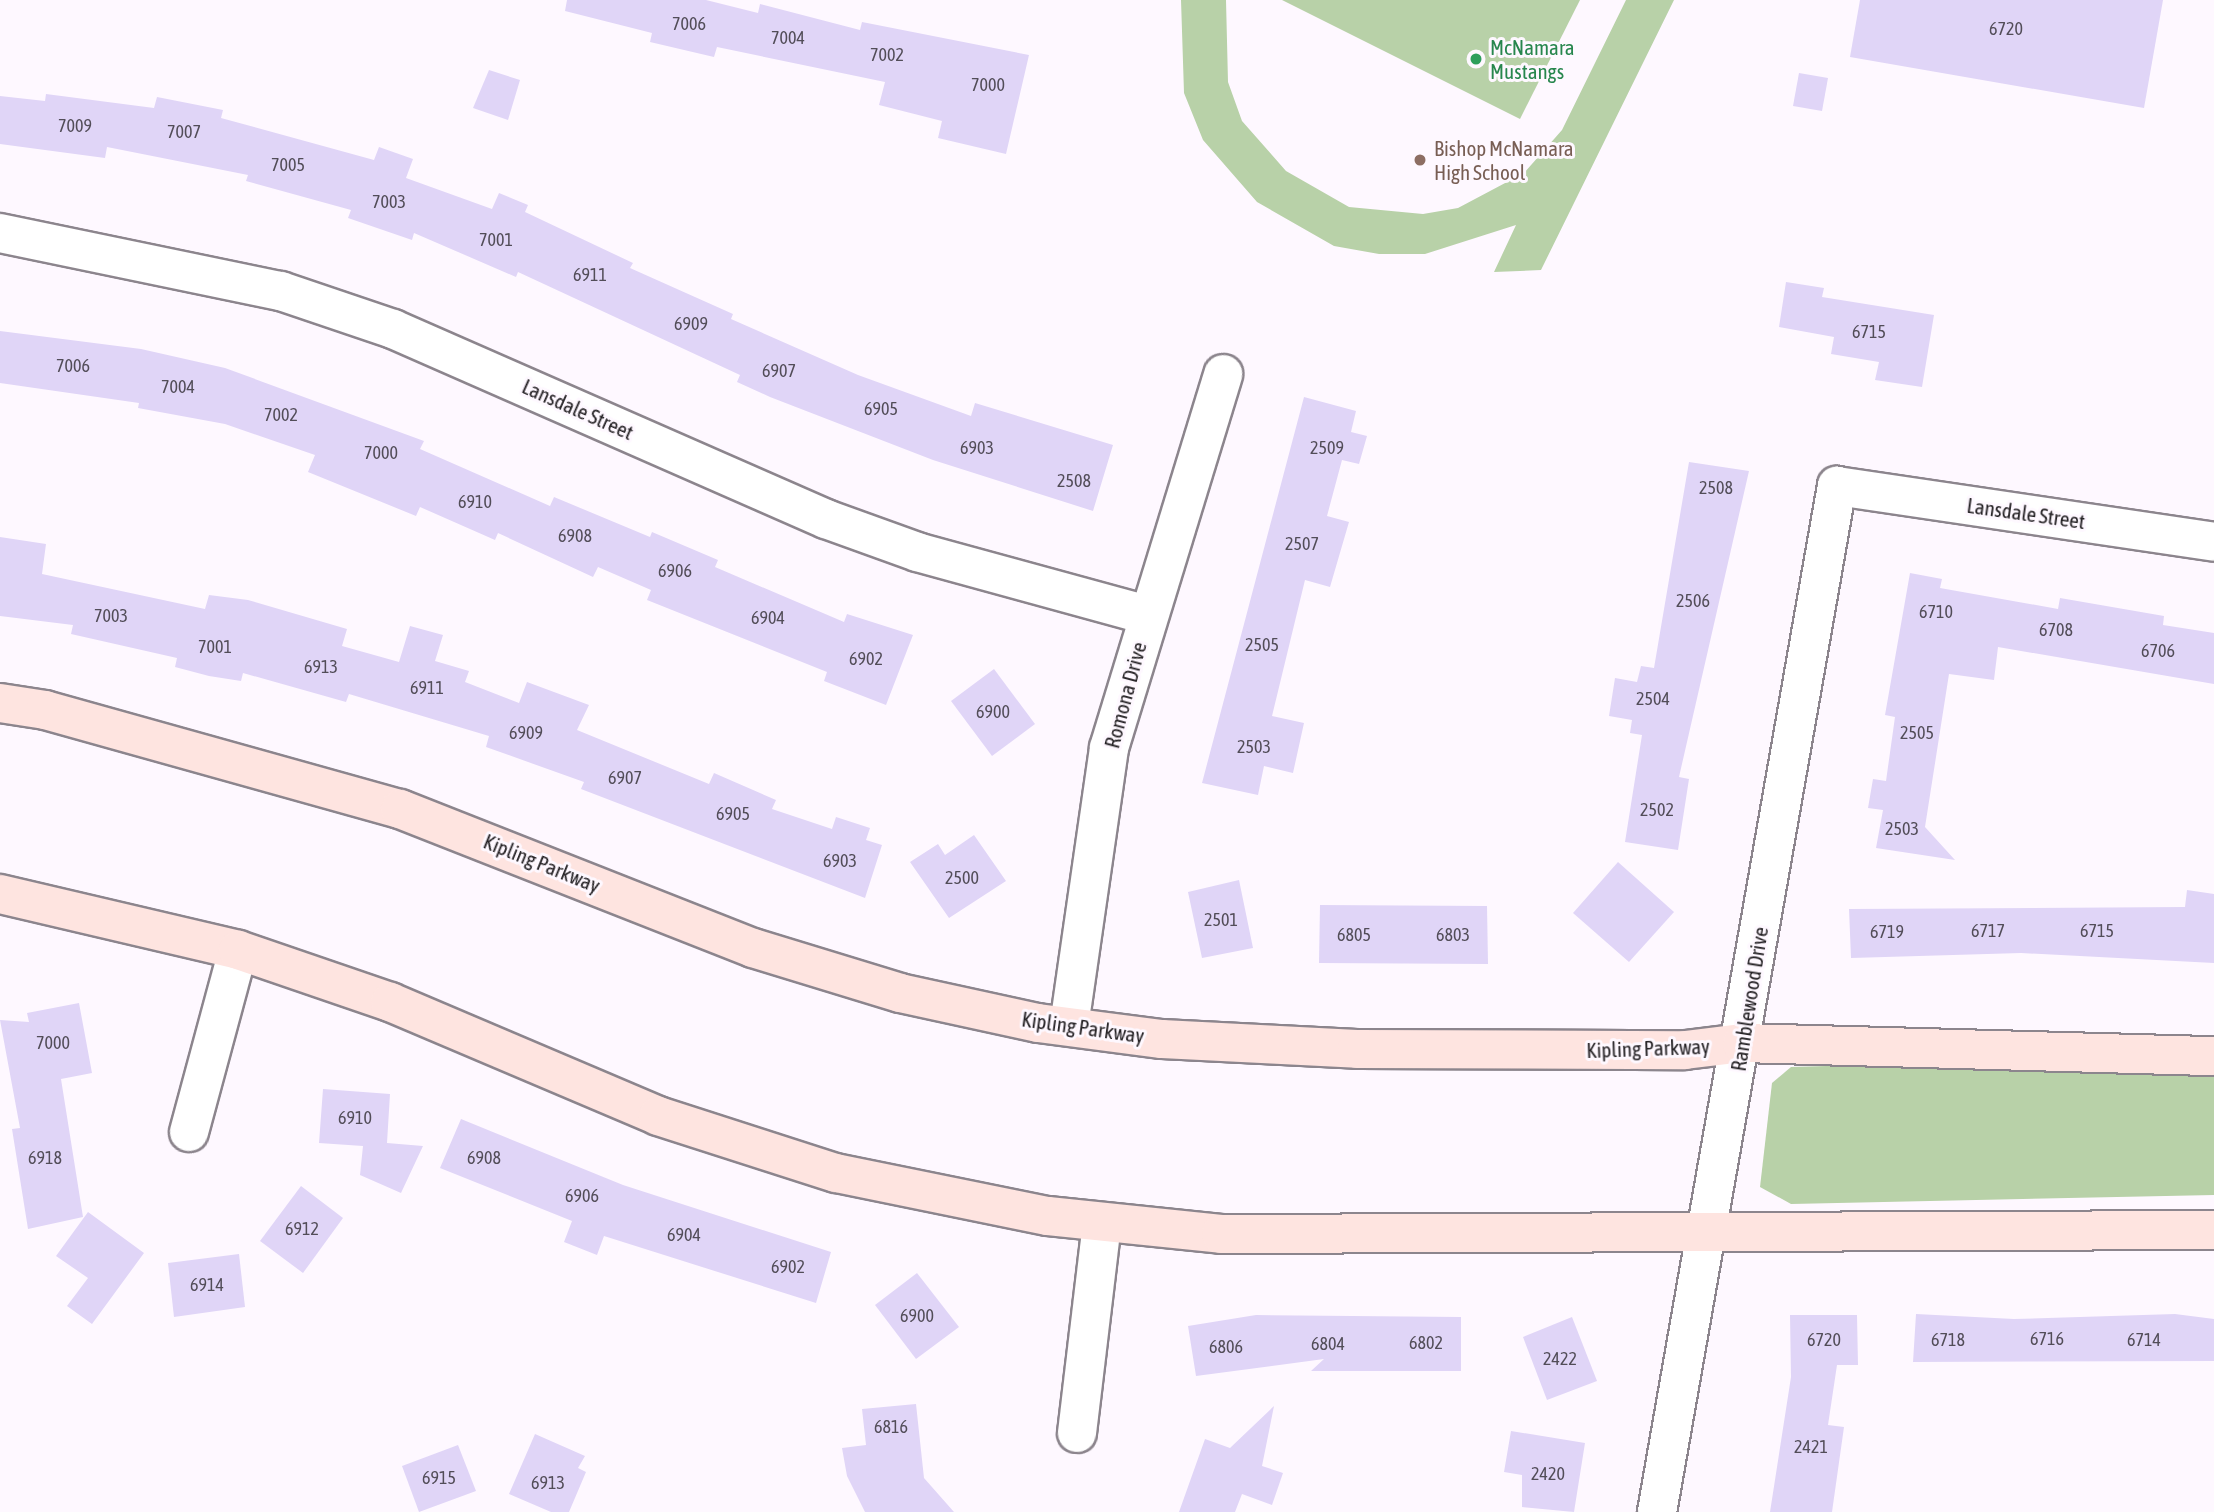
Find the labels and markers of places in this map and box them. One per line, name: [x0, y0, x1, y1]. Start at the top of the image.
place label: McNamara Mustangs: [1490, 34, 1574, 84]
marker: McNamara Mustangs: [1468, 51, 1484, 67]
place label: Bishop McNamara High School: [1434, 135, 1574, 185]
marker: Bishop McNamara High School: [1412, 152, 1428, 168]

